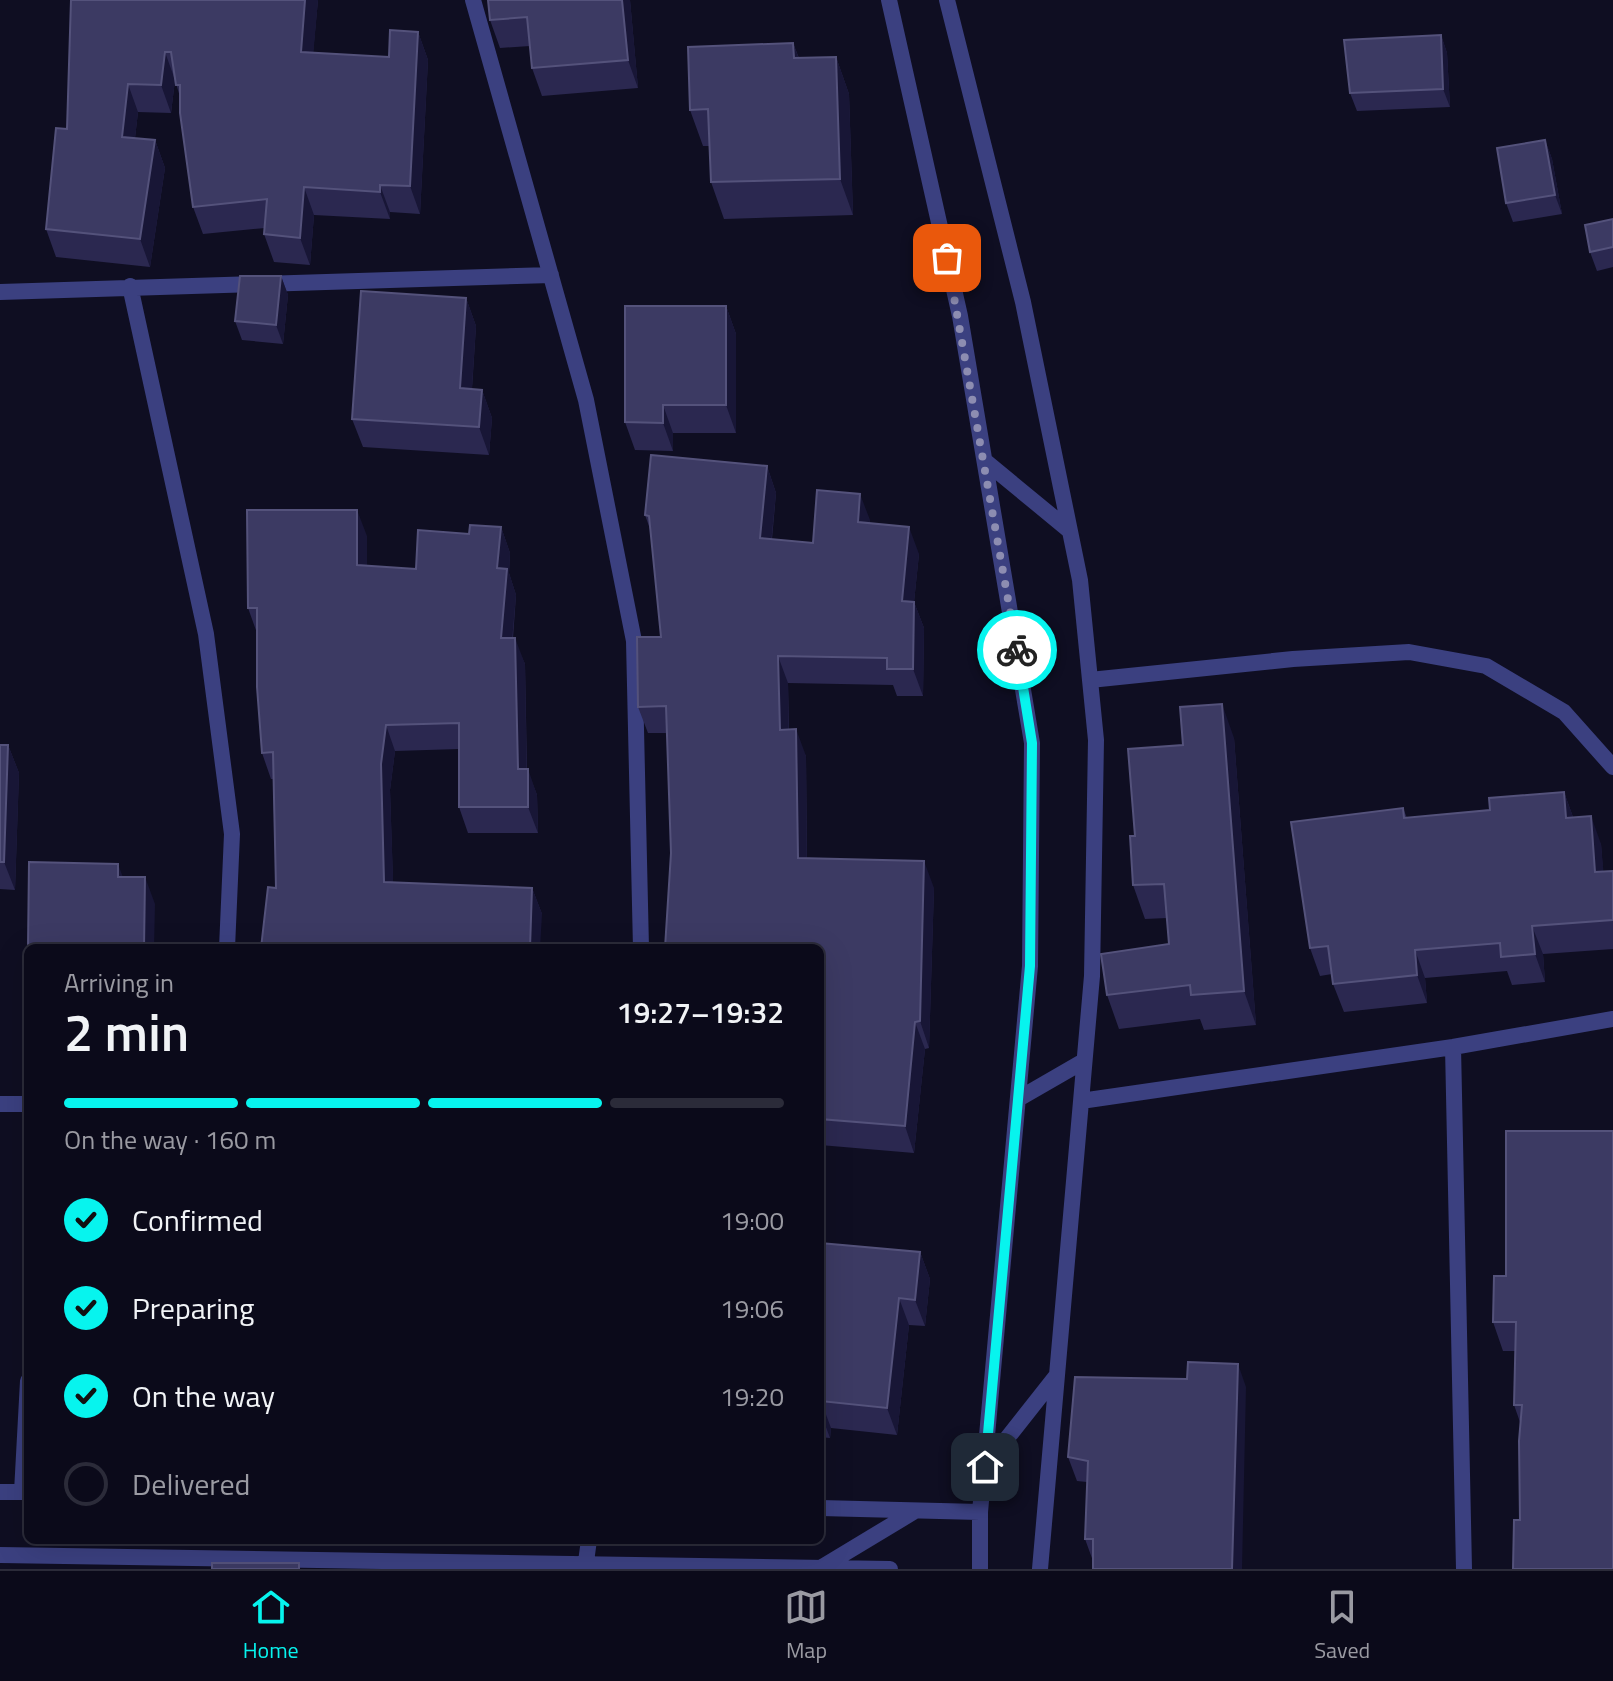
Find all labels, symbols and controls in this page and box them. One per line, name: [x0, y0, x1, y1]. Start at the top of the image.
pin: [913, 224, 981, 292]
icon: bag: [925, 236, 969, 280]
courier: [977, 610, 1057, 690]
icon: bike: [995, 628, 1039, 672]
text: Arriving in: [64, 963, 174, 1002]
text: 19:27–19:32: [617, 989, 784, 1035]
text: 2 min: [64, 992, 189, 1071]
text: On the way · 160 m: [64, 1120, 276, 1159]
text: Confirmed: [132, 1197, 263, 1243]
icon: check: [64, 1198, 108, 1242]
text: 19:00: [720, 1201, 784, 1240]
text: Preparing: [132, 1285, 254, 1331]
icon: check: [64, 1286, 108, 1330]
text: 19:06: [720, 1289, 784, 1328]
text: On the way: [132, 1373, 275, 1419]
icon: check: [64, 1374, 108, 1418]
text: 19:20: [720, 1377, 784, 1416]
pin: [951, 1433, 1019, 1501]
icon: home: [963, 1445, 1007, 1489]
text: Delivered: [132, 1461, 250, 1507]
tab: Home: [243, 1585, 299, 1667]
tab: Map: [784, 1585, 828, 1667]
tab: Saved: [1314, 1585, 1370, 1667]

